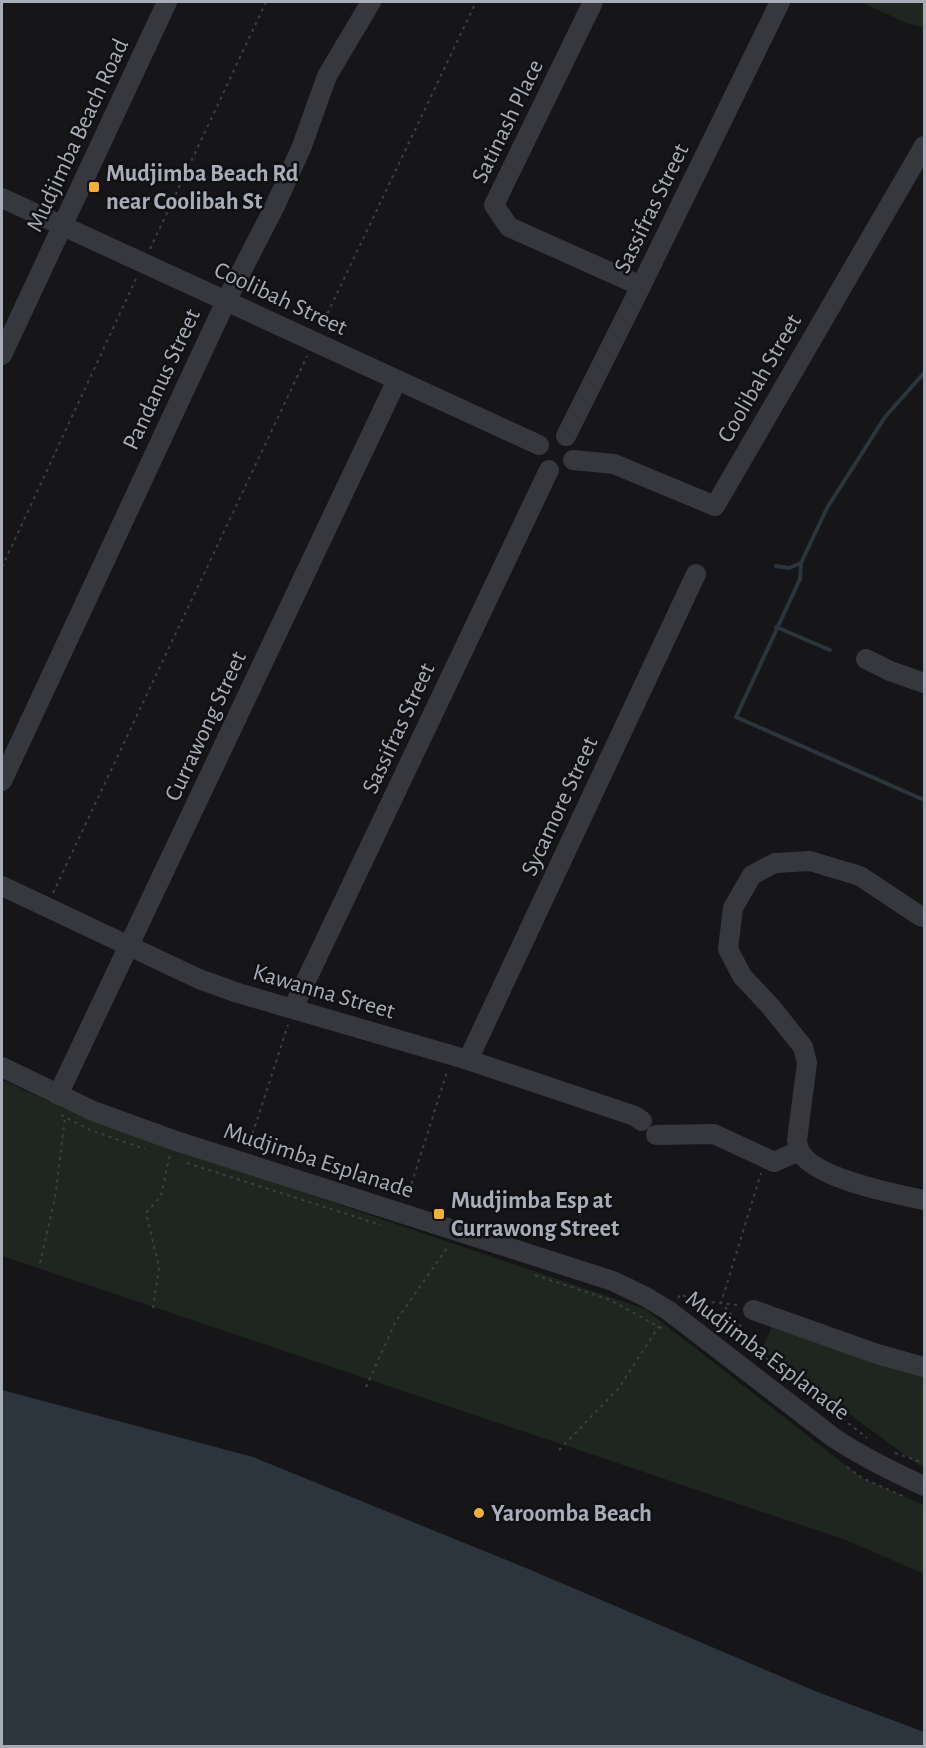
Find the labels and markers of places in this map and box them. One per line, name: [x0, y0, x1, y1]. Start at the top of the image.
place label: Mudjimba Beach Rd near Coolibah St: [106, 162, 299, 214]
marker: Mudjimba Beach Rd near Coolibah St: [87, 180, 101, 194]
place label: Mudjimba Esp at Currawong Street: [451, 1189, 619, 1241]
marker: Mudjimba Esp at Currawong Street: [432, 1207, 446, 1221]
place label: Yaroomba Beach: [491, 1502, 652, 1526]
marker: Yaroomba Beach: [472, 1506, 486, 1520]

